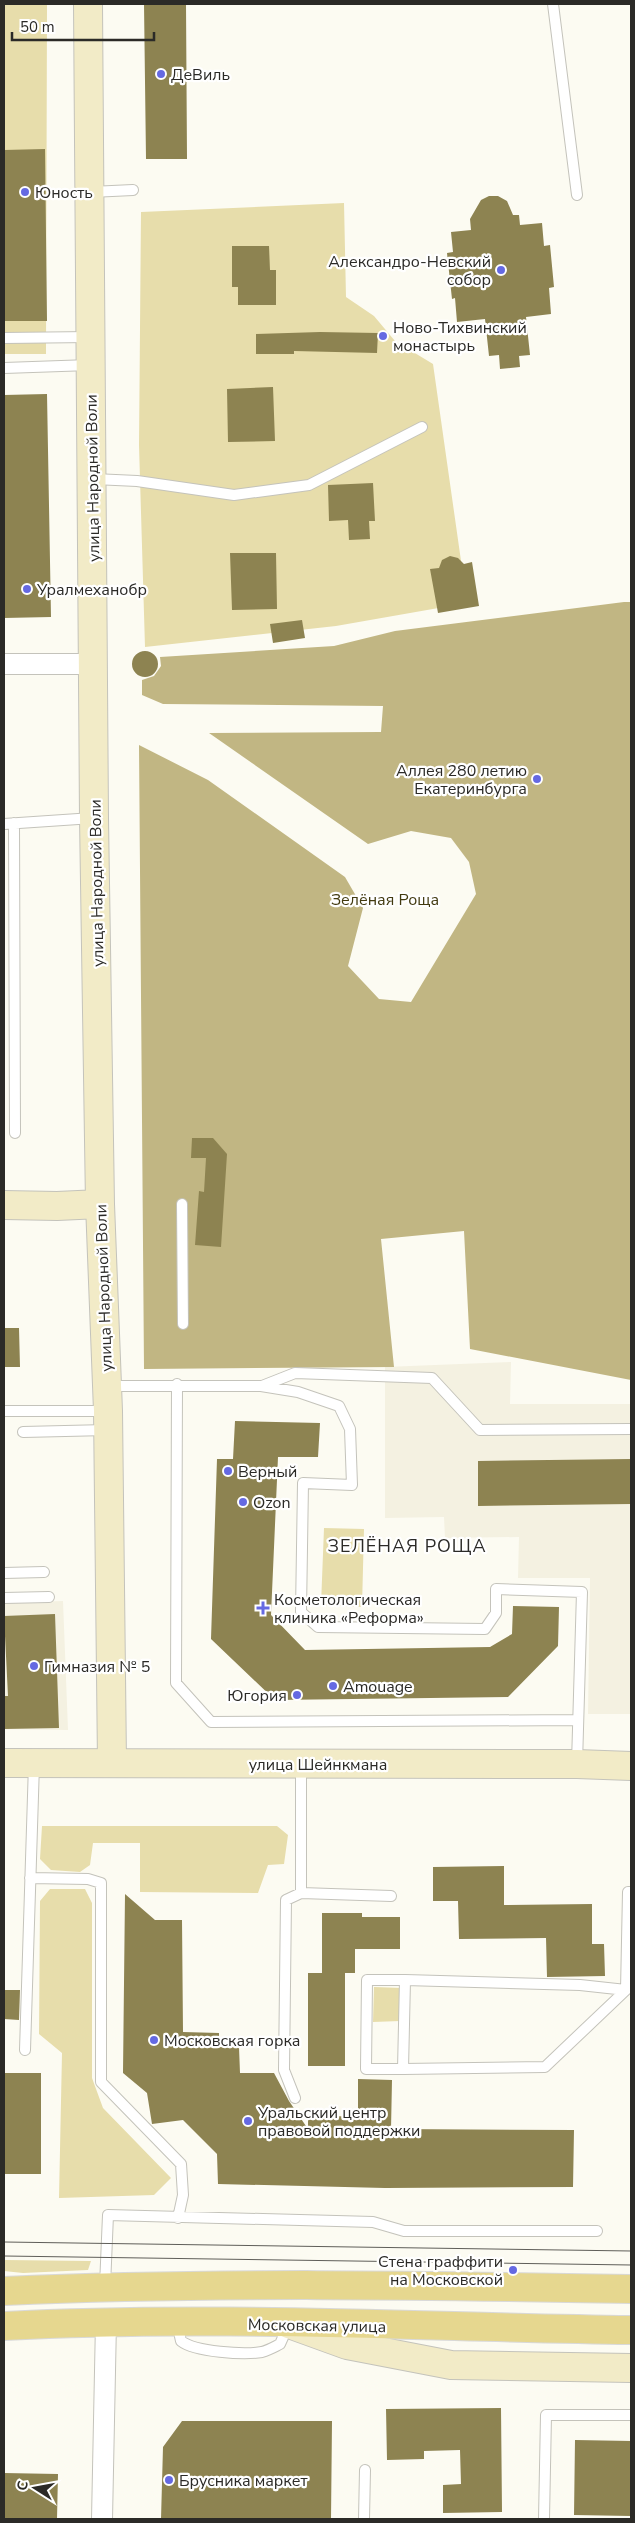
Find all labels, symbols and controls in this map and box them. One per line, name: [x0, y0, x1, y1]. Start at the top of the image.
scale bar: [12, 10, 155, 42]
text: 50 m: [20, 17, 55, 37]
place label: ДеВиль: [171, 64, 230, 86]
marker: ДеВиль: [155, 68, 167, 80]
place label: Юность: [35, 182, 93, 204]
marker: Юность: [19, 186, 31, 198]
place label: Александро-Невский собор: [328, 251, 491, 291]
marker: Александро-Невский собор: [495, 264, 507, 276]
place label: Ново-Тихвинский монастырь: [393, 317, 527, 357]
marker: Ново-Тихвинский монастырь: [377, 330, 389, 342]
street label: улица Народной Воли: [81, 394, 105, 562]
place label: Уралмеханобр: [36, 579, 147, 601]
marker: Уралмеханобр: [21, 583, 33, 595]
place label: Аллея 280 летию Екатеринбурга: [396, 760, 527, 800]
marker: Аллея 280 летию Екатеринбурга: [531, 773, 543, 785]
street label: улица Народной Воли: [85, 799, 109, 967]
park label: Зелёная Роща: [331, 889, 439, 911]
street label: улица Народной Воли: [90, 1204, 118, 1372]
place label: Верный: [238, 1461, 297, 1483]
marker: Верный: [222, 1465, 234, 1477]
place label: Ozon: [253, 1492, 291, 1514]
marker: Ozon: [237, 1496, 249, 1508]
district label: ЗЕЛЁНАЯ РОЩА: [327, 1534, 487, 1558]
place label: Косметологическая клиника «Реформа»: [274, 1589, 424, 1629]
marker: Косметологическая клиника «Реформа»: [256, 1601, 270, 1615]
place label: Гимназия № 5: [44, 1656, 150, 1678]
marker: Гимназия № 5: [28, 1660, 40, 1672]
place label: Amouage: [343, 1676, 413, 1698]
marker: Amouage: [327, 1680, 339, 1692]
place label: Югория: [227, 1685, 287, 1707]
marker: Югория: [291, 1689, 303, 1701]
street label: улица Шейнкмана: [249, 1754, 387, 1776]
place label: Московская горка: [164, 2030, 300, 2052]
marker: Московская горка: [148, 2034, 160, 2046]
place label: Уральский центр правовой поддержки: [257, 2102, 420, 2142]
marker: Уральский центр правовой поддержки: [242, 2115, 254, 2127]
place label: Стена граффити на Московской: [378, 2251, 503, 2291]
marker: Стена граффити на Московской: [507, 2264, 519, 2276]
street label: Московская улица: [248, 2314, 386, 2338]
north arrow: [10, 2463, 60, 2513]
place label: Брусника маркет: [179, 2470, 308, 2492]
marker: Брусника маркет: [163, 2474, 175, 2486]
text: С: [12, 2479, 33, 2492]

